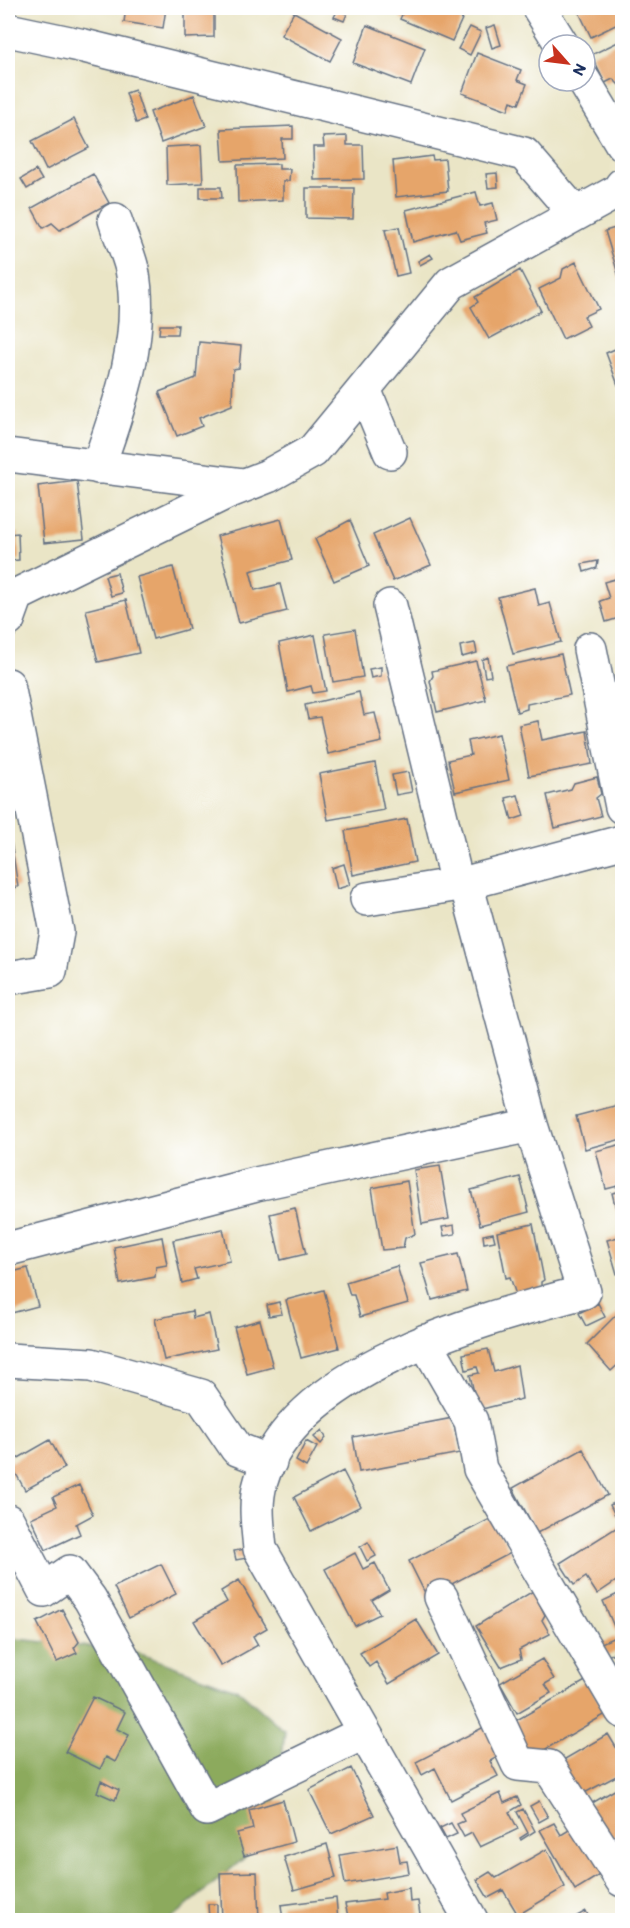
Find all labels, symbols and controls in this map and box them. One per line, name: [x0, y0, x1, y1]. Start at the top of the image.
north arrow: [537, 33, 597, 93]
text: N: [569, 61, 591, 79]

